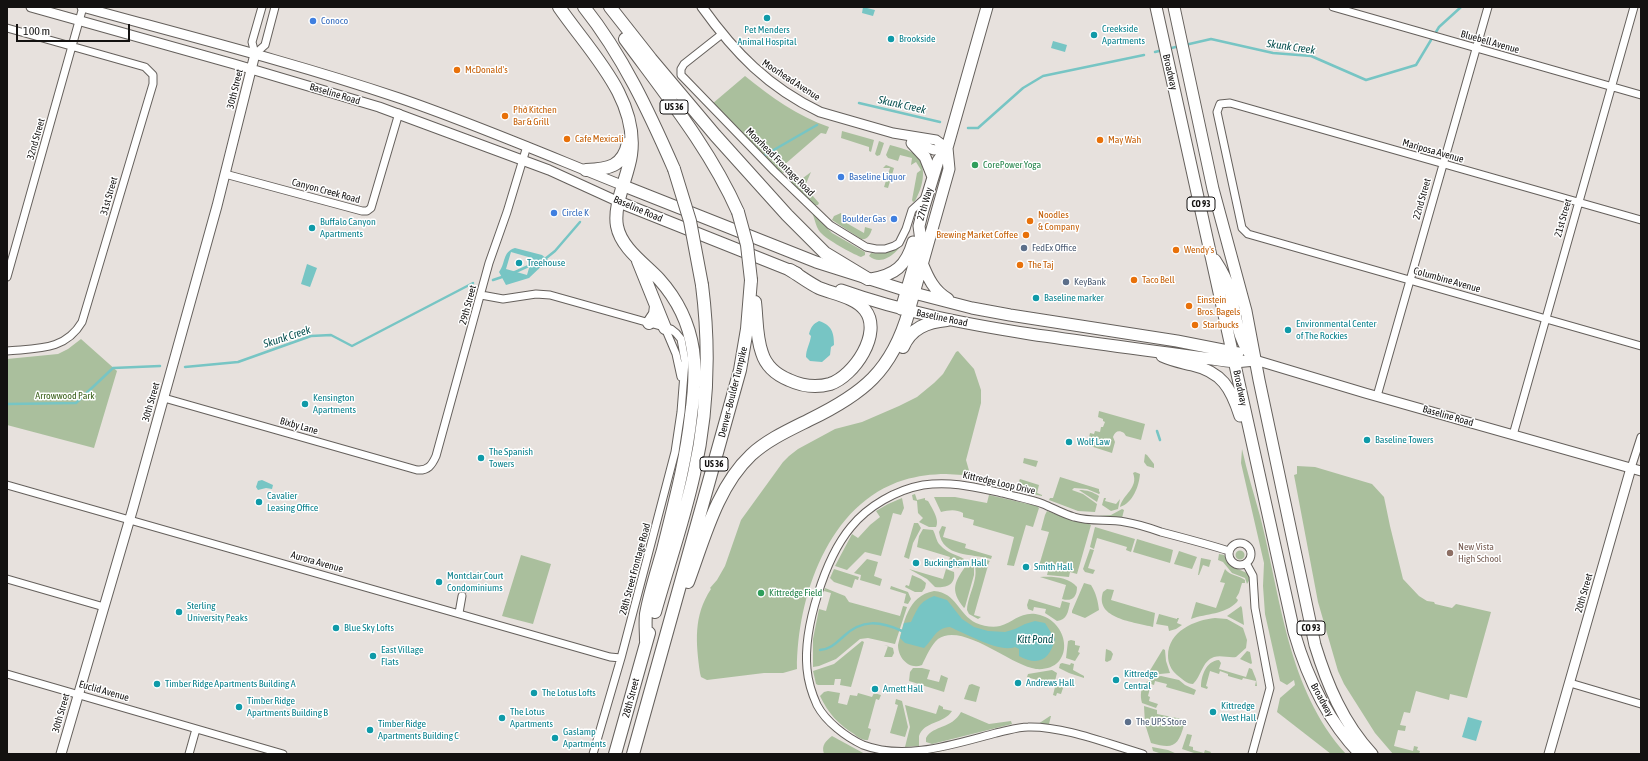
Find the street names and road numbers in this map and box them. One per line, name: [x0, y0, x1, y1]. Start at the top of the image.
street label: Bluebell Avenue: [1459, 28, 1521, 56]
street label: Broadway: [1160, 53, 1180, 91]
street label: Moorhead Avenue: [760, 57, 822, 103]
street label: 30th Street: [224, 68, 246, 110]
street label: Baseline Road: [308, 81, 362, 107]
road number: US 36: [660, 100, 688, 114]
street label: 32nd Street: [24, 117, 48, 161]
street label: Moorhead Frontage Road: [743, 125, 817, 199]
street label: Mariposa Avenue: [1401, 137, 1465, 165]
street label: 31st Street: [98, 176, 120, 216]
street label: Canyon Creek Road: [291, 176, 361, 206]
street label: 22nd Street: [1410, 177, 1434, 221]
street label: 27th Way: [915, 186, 935, 222]
street label: Baseline Road: [612, 193, 664, 225]
road number: CO 93: [1187, 197, 1215, 211]
street label: 21st Street: [1552, 198, 1574, 238]
street label: Columbine Avenue: [1412, 265, 1482, 295]
street label: 29th Street: [457, 284, 479, 326]
street label: Baseline Road: [915, 307, 969, 329]
street label: Denver–Boulder Turnpike: [716, 345, 750, 439]
street label: Broadway: [1230, 369, 1250, 407]
street label: 30th Street: [140, 381, 162, 423]
street label: Baseline Road: [1421, 403, 1475, 429]
street label: Bixby Lane: [279, 415, 319, 437]
road number: US 36: [700, 457, 728, 471]
street label: Kittredge Loop Drive: [962, 469, 1036, 497]
street label: 28th Street Frontage Road: [617, 522, 653, 616]
street label: Aurora Avenue: [289, 549, 345, 575]
street label: 20th Street: [1573, 572, 1595, 614]
road number: CO 93: [1297, 621, 1325, 635]
street label: 28th Street: [620, 677, 642, 719]
street label: Euclid Avenue: [78, 678, 130, 704]
street label: Broadway: [1308, 681, 1336, 719]
street label: 30th Street: [50, 692, 72, 734]

